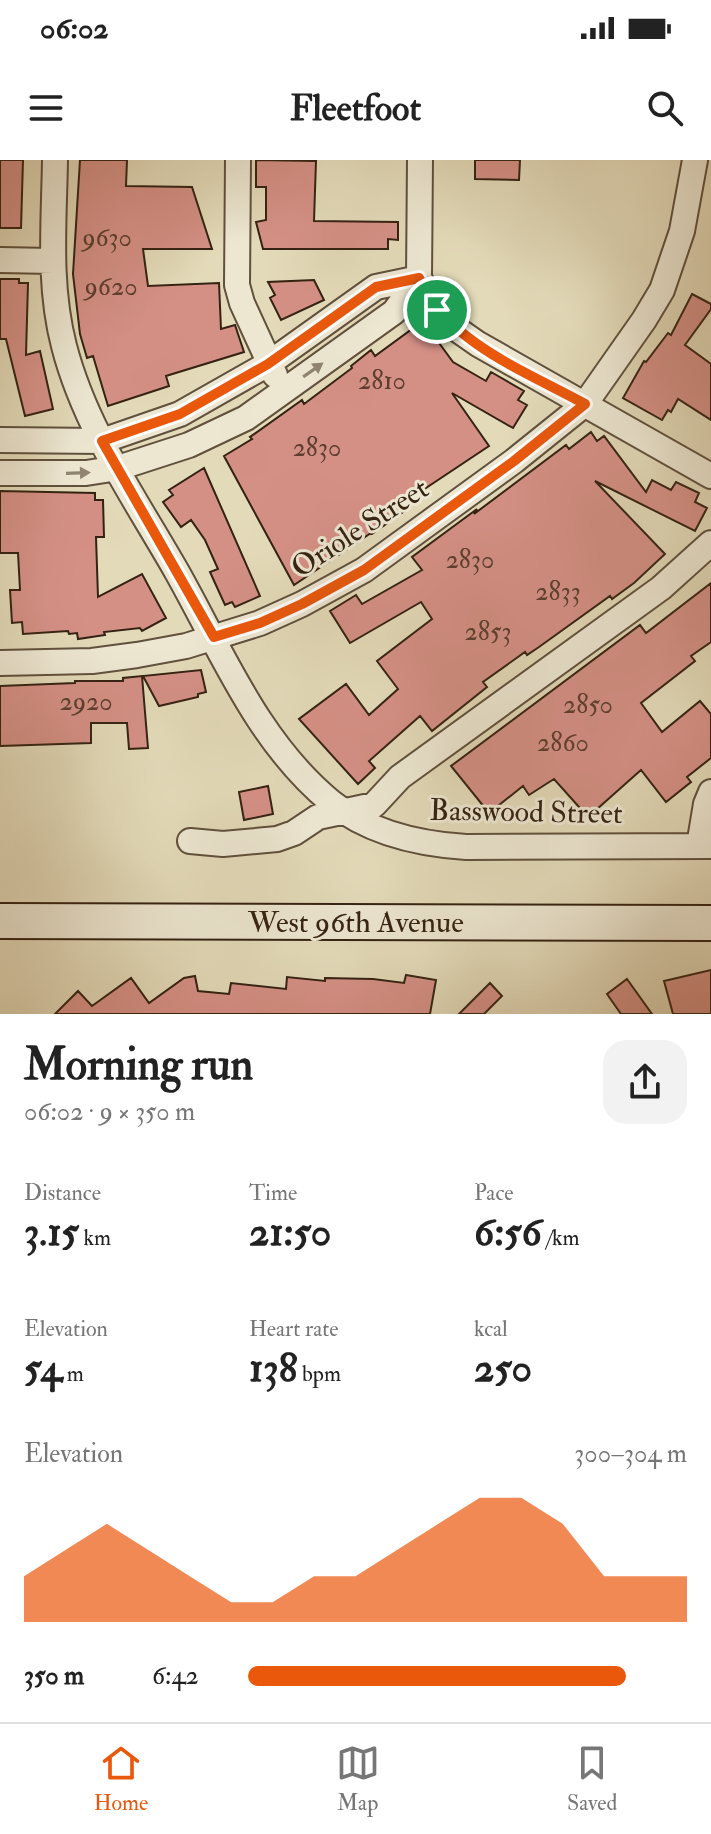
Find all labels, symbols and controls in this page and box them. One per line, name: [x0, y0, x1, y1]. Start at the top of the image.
text: 06:02: [40, 10, 109, 47]
icon: menu: [24, 86, 68, 130]
text: Fleetfoot: [290, 86, 421, 131]
icon: search: [643, 86, 687, 130]
house number: 9630: [80, 222, 132, 254]
house number: 9620: [83, 271, 137, 303]
pin: [403, 276, 471, 344]
icon: arrive: [415, 288, 459, 332]
one-way arrow: [302, 363, 323, 379]
house number: 2810: [358, 365, 406, 397]
house number: 2830: [293, 432, 341, 464]
one-way arrow: [66, 466, 91, 479]
street label: Oriole Street: [284, 470, 436, 586]
house number: 2830: [446, 544, 494, 576]
house number: 2833: [535, 576, 581, 608]
house number: 2853: [465, 616, 511, 648]
house number: 2920: [59, 686, 113, 718]
house number: 2850: [563, 689, 613, 721]
house number: 2860: [537, 727, 589, 759]
street label: Basswood Street: [429, 792, 623, 832]
street label: West 96th Avenue: [247, 904, 464, 941]
text: Morning run: [24, 1038, 253, 1093]
button: share: [603, 1040, 687, 1124]
text: 06:02 · 9 × 350 m: [24, 1096, 195, 1128]
text: Distance: [24, 1179, 101, 1207]
text: Time: [249, 1179, 297, 1207]
text: Pace: [474, 1179, 513, 1207]
text: 3.15: [24, 1207, 79, 1258]
text: 21:50: [249, 1207, 331, 1258]
text: 6:56: [474, 1207, 542, 1258]
text: km: [79, 1224, 111, 1252]
text: /km: [542, 1224, 580, 1252]
text: Elevation: [24, 1315, 108, 1343]
text: Heart rate: [249, 1315, 339, 1343]
text: kcal: [474, 1315, 508, 1343]
text: 54: [24, 1343, 62, 1394]
text: 138: [249, 1343, 297, 1394]
text: 250: [474, 1343, 532, 1394]
text: m: [62, 1360, 84, 1388]
text: bpm: [297, 1360, 341, 1388]
text: Elevation: [24, 1438, 123, 1470]
text: 300–304 m: [574, 1438, 687, 1470]
text: 350 m: [24, 1660, 84, 1692]
text: 6:42: [152, 1660, 199, 1692]
tab: Home: [94, 1741, 148, 1817]
tab: Map: [336, 1741, 380, 1817]
tab: Saved: [567, 1741, 617, 1817]

